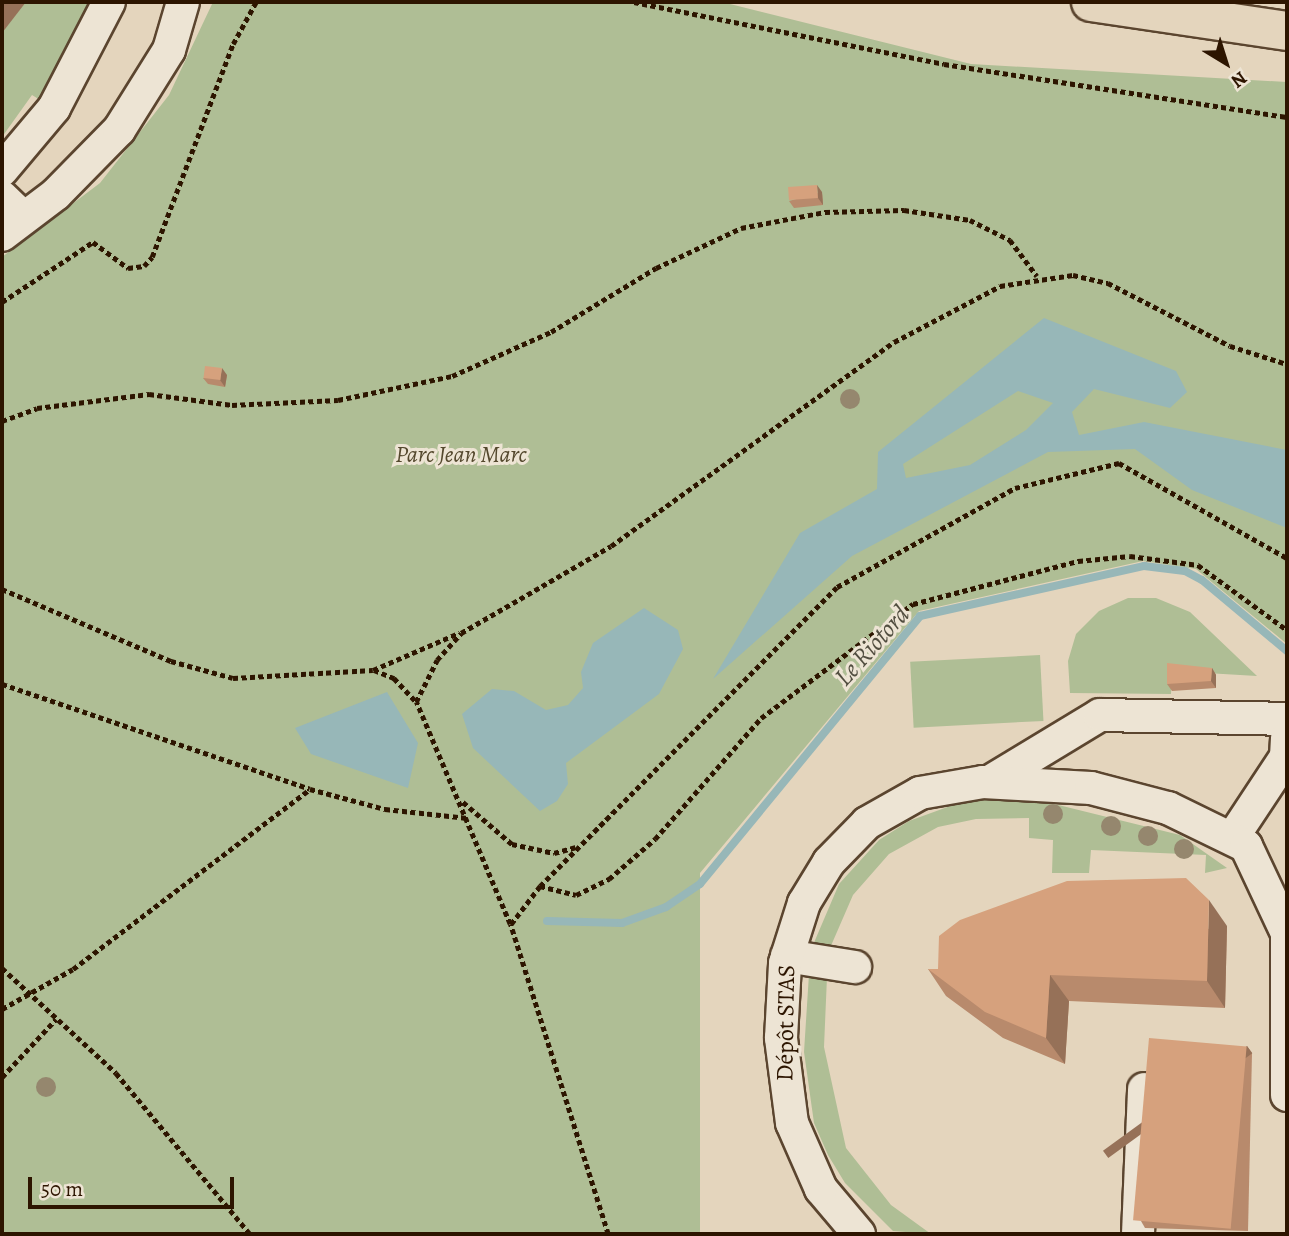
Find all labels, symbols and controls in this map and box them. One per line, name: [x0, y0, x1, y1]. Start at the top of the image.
north arrow: [1191, 28, 1261, 98]
text: N: [1225, 65, 1252, 94]
park label: Parc Jean Marc: [395, 441, 527, 469]
water label: Le Riotord: [828, 599, 916, 693]
street label: Dépôt STAS: [771, 964, 801, 1082]
scale bar: [32, 1162, 238, 1206]
text: 50 m: [41, 1175, 83, 1203]

